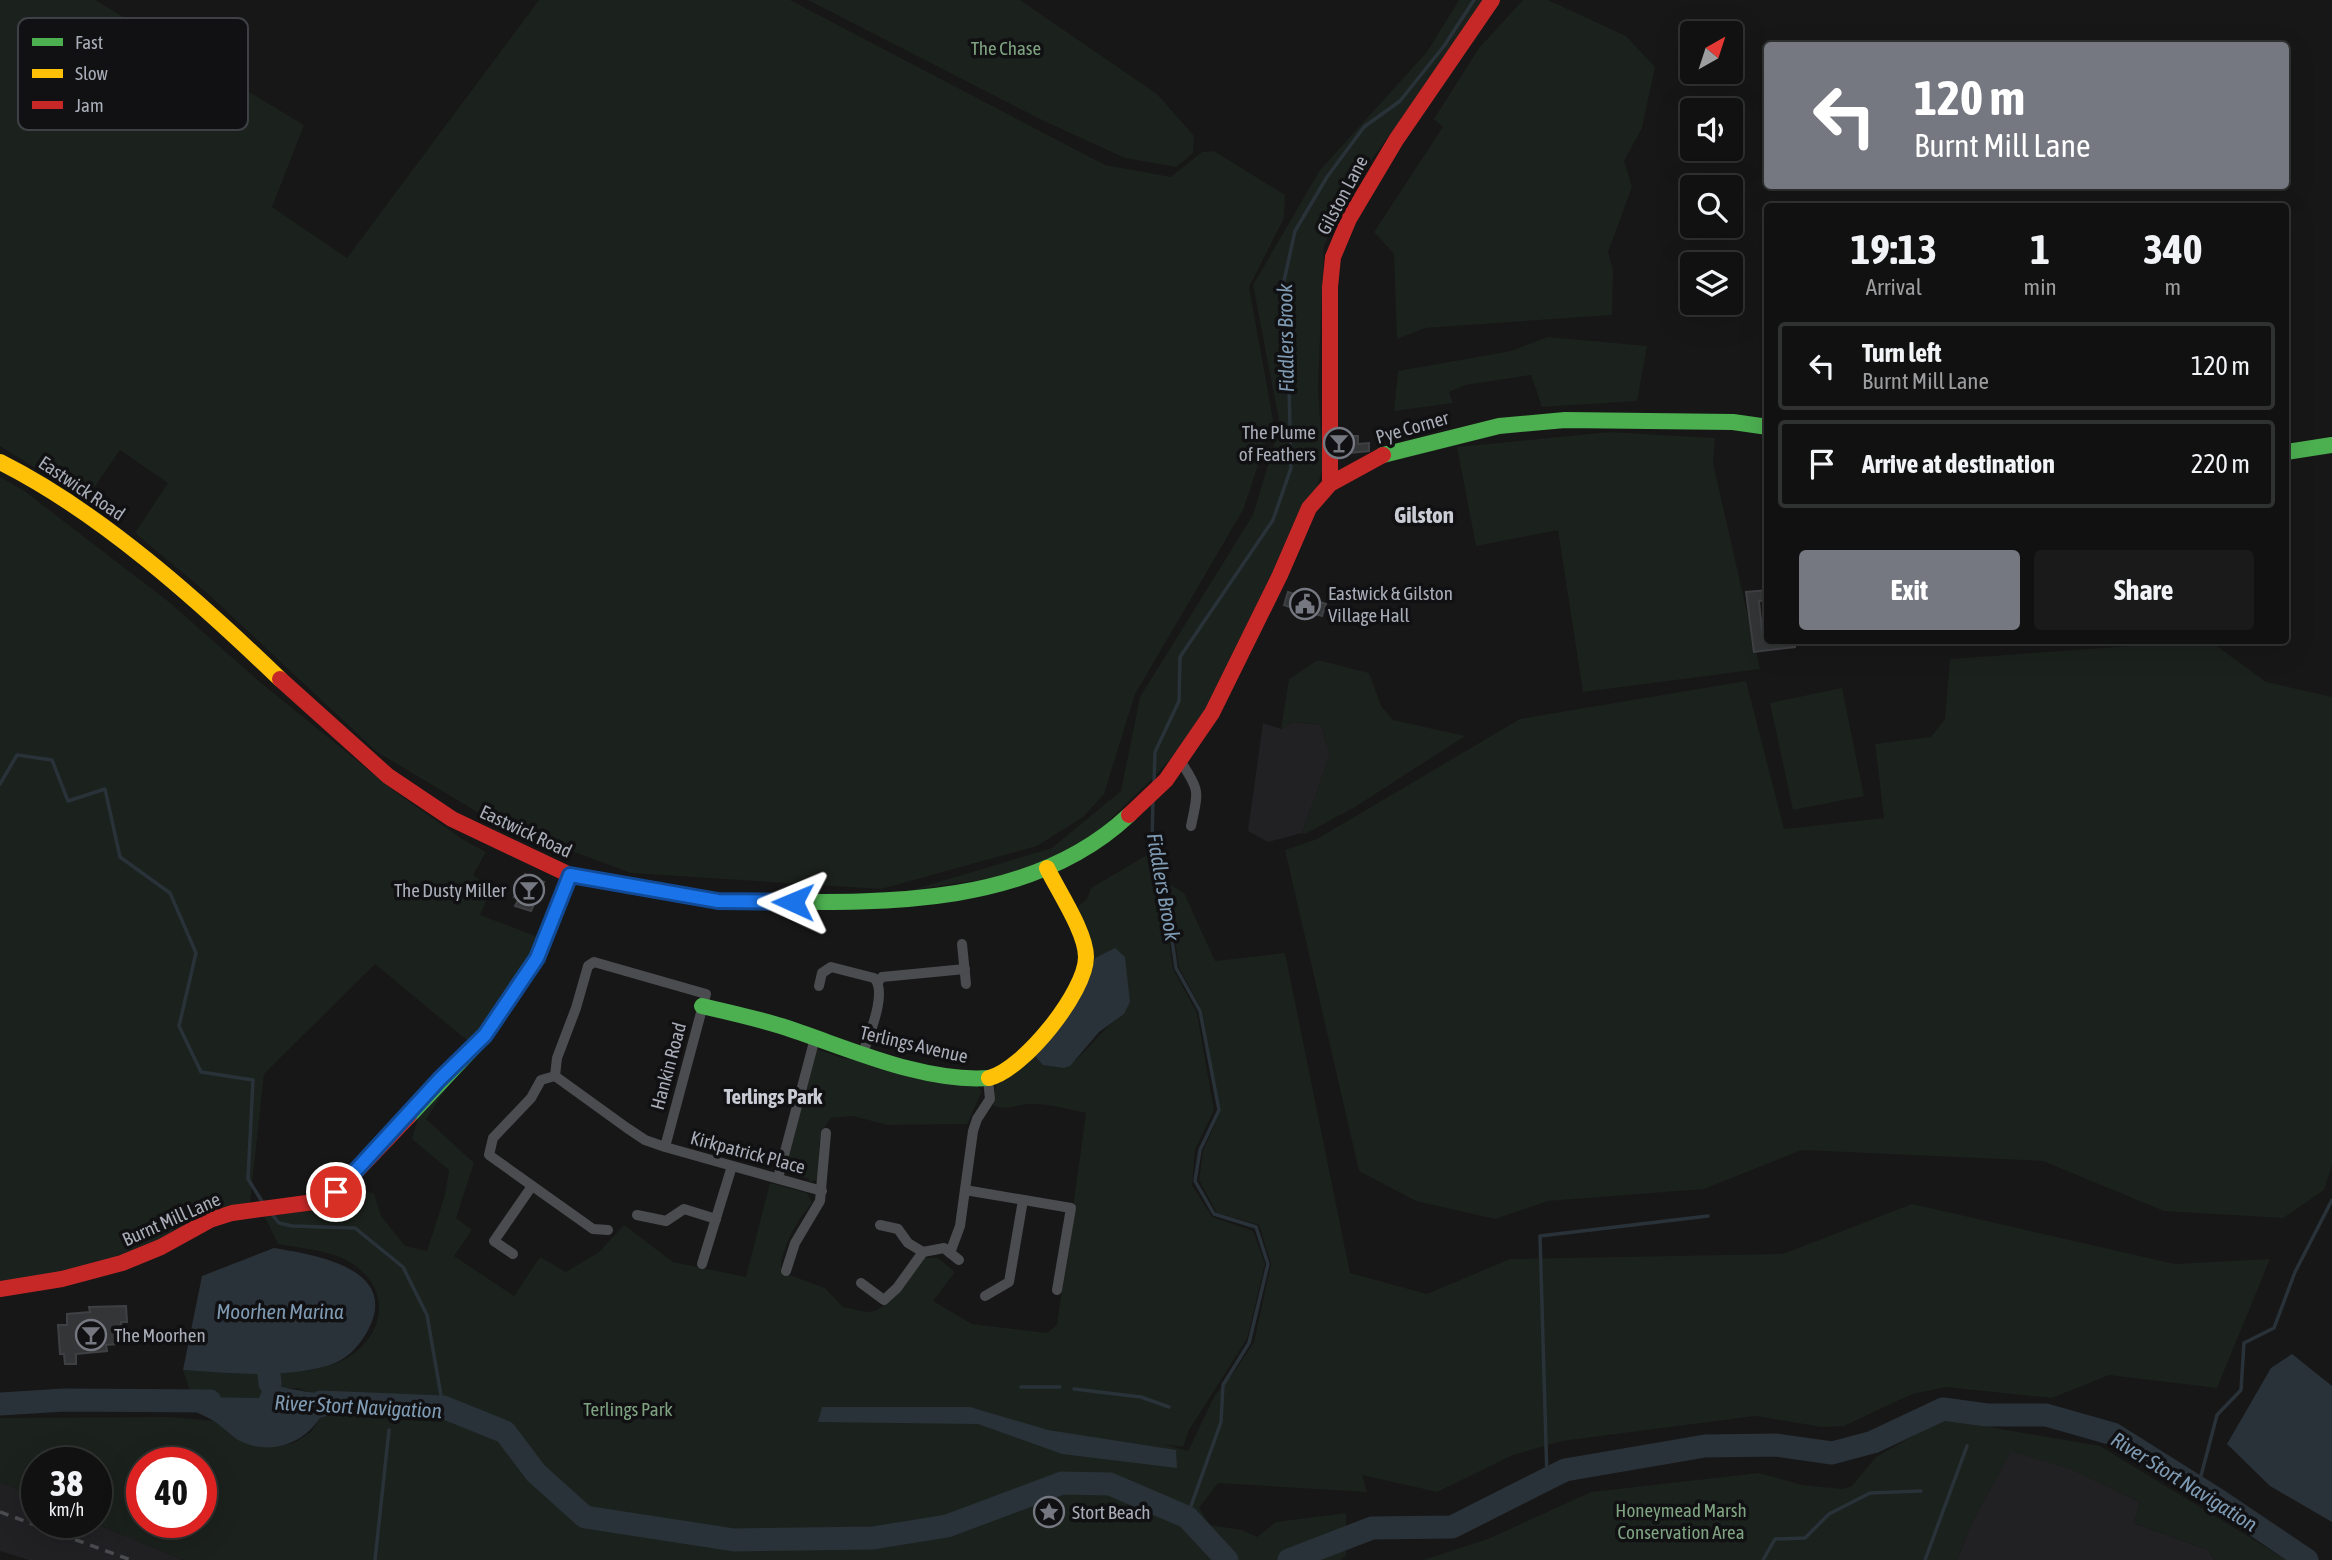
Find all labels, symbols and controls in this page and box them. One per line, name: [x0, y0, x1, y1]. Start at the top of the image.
legend: [18, 18, 248, 130]
north arrow: [1680, 21, 1743, 84]
map controls: [1680, 21, 1743, 315]
text: Fast: [75, 31, 103, 53]
park label: The Chase: [971, 37, 1041, 59]
text: Slow: [75, 62, 109, 84]
text: 120 m: [1914, 69, 2025, 125]
icon: left: [1799, 70, 1890, 161]
text: Jam: [75, 94, 104, 116]
button: sound: [1680, 98, 1743, 161]
text: Burnt Mill Lane: [1914, 127, 2091, 164]
street label: Gilston Lane: [1312, 152, 1372, 238]
button: search: [1680, 175, 1743, 238]
text: 19:13: [1851, 225, 1937, 273]
text: 1: [2030, 225, 2050, 273]
text: 340: [2143, 225, 2202, 273]
button: layers: [1680, 252, 1743, 315]
text: Arrival: [1866, 274, 1922, 300]
text: min: [2024, 274, 2057, 300]
text: m: [2165, 274, 2181, 300]
water label: Fiddlers Brook: [1272, 283, 1298, 393]
text: Turn left: [1862, 338, 1942, 368]
icon: left: [1803, 347, 1841, 385]
text: 120 m: [2191, 351, 2250, 381]
text: Burnt Mill Lane: [1862, 368, 1989, 394]
street label: Pye Corner: [1373, 406, 1451, 448]
place label: The Plume of Feathers: [1239, 421, 1316, 465]
bar icon: The Plume of Feathers: [1322, 426, 1356, 460]
icon: arrive: [1803, 445, 1841, 483]
text: Arrive at destination: [1862, 449, 2055, 479]
text: 220 m: [2191, 449, 2250, 479]
street label: Eastwick Road: [35, 451, 129, 525]
district label: Gilston: [1394, 502, 1454, 528]
button: Exit: [1799, 550, 2020, 630]
button: Share: [2034, 550, 2254, 630]
place label: Eastwick & Gilston Village Hall: [1328, 582, 1453, 626]
public building icon: Eastwick & Gilston Village Hall: [1288, 587, 1322, 621]
street label: Eastwick Road: [476, 800, 576, 862]
water label: Fiddlers Brook: [1143, 831, 1185, 943]
position arrow: [756, 865, 830, 939]
bar icon: The Dusty Miller: [512, 873, 546, 907]
place label: The Dusty Miller: [394, 879, 506, 901]
street label: Hankin Road: [646, 1020, 690, 1112]
street label: Terlings Avenue: [858, 1021, 970, 1067]
district label: Terlings Park: [724, 1084, 823, 1108]
street label: Kirkpatrick Place: [688, 1126, 808, 1178]
pin: [306, 1162, 366, 1222]
icon: arrive: [317, 1173, 355, 1211]
street label: Burnt Mill Lane: [119, 1188, 223, 1250]
water label: Moorhen Marina: [216, 1299, 344, 1323]
bar icon: The Moorhen: [74, 1318, 108, 1352]
place label: The Moorhen: [114, 1324, 206, 1346]
water label: River Stort Navigation: [274, 1390, 442, 1422]
park label: Terlings Park: [583, 1398, 673, 1420]
water label: River Stort Navigation: [2107, 1427, 2262, 1536]
speed limit sign: 40: [126, 1447, 217, 1538]
text: 38: [50, 1463, 83, 1503]
place icon: Stort Beach: [1032, 1495, 1066, 1529]
text: km/h: [49, 1499, 84, 1520]
park label: Honeymead Marsh Conservation Area: [1615, 1499, 1747, 1543]
place label: Stort Beach: [1072, 1501, 1150, 1523]

